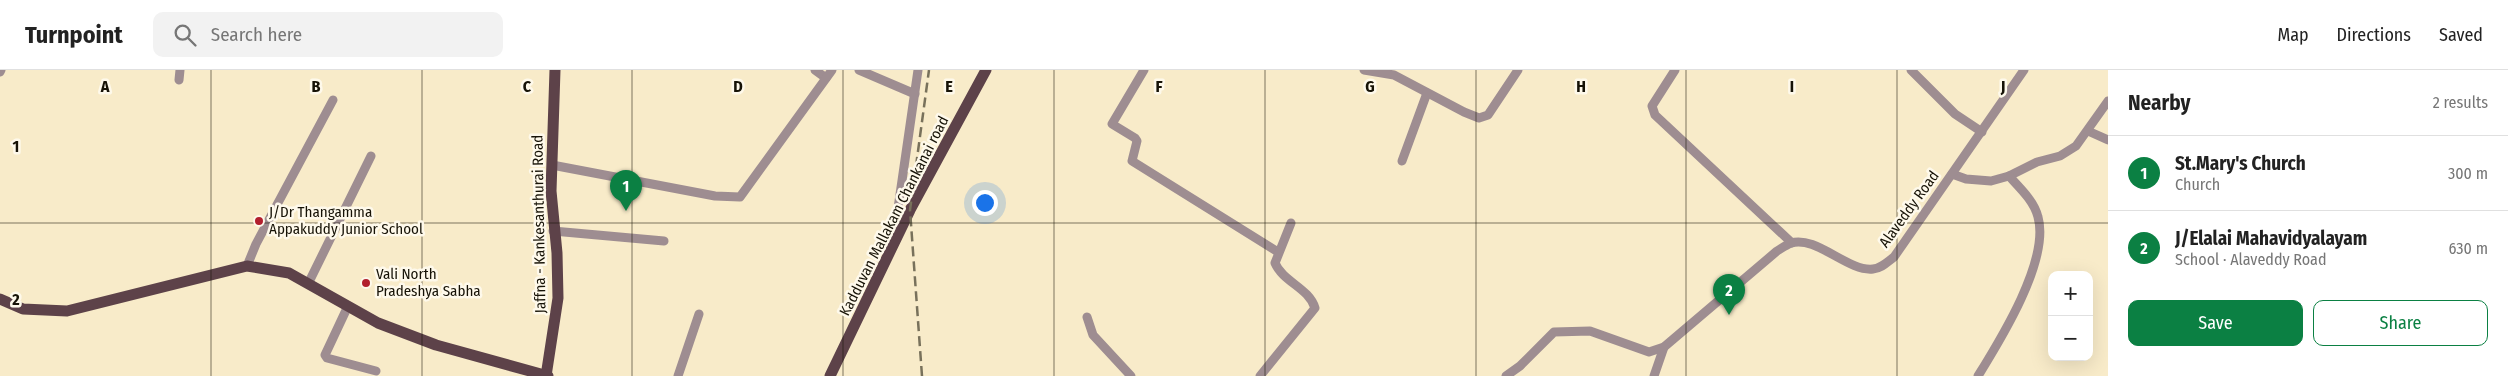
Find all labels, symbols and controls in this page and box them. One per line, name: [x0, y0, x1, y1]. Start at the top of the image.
search box: [153, 12, 503, 57]
text: Turnpoint: [25, 21, 123, 49]
icon: search: [171, 21, 199, 49]
text: Search here: [211, 23, 302, 46]
text: Map: [2277, 24, 2309, 46]
text: Directions: [2337, 24, 2411, 46]
text: Saved: [2439, 24, 2483, 46]
text: A: [100, 77, 110, 96]
text: B: [312, 77, 321, 96]
text: C: [523, 77, 532, 96]
text: D: [733, 77, 743, 96]
text: E: [945, 77, 953, 96]
text: F: [1155, 77, 1163, 96]
text: G: [1365, 77, 1375, 96]
text: H: [1576, 77, 1586, 96]
text: I: [1790, 77, 1794, 96]
text: J: [2000, 77, 2005, 96]
text: Nearby: [2128, 90, 2190, 116]
text: 2 results: [2433, 93, 2488, 112]
street label: Kadduvan Mallakam Chankanai road: [836, 113, 952, 319]
street label: Jaffna - Kankesanthurai Road: [528, 135, 550, 313]
text: 1: [13, 137, 19, 156]
text: St.Mary's Church: [2175, 152, 2306, 175]
text: 1: [2141, 164, 2147, 183]
text: 300 m: [2448, 164, 2488, 183]
street label: Alaveddy Road: [1875, 167, 1943, 251]
pin: 1: [610, 170, 642, 211]
text: Church: [2175, 175, 2220, 194]
your location: [972, 190, 998, 216]
place label: J/Dr Thangamma Appakuddy Junior School: [269, 203, 423, 238]
marker: J/Dr Thangamma Appakuddy Junior School: [253, 215, 265, 227]
text: J/Elalai Mahavidyalayam: [2175, 227, 2367, 250]
text: 2: [2140, 239, 2148, 258]
text: 630 m: [2449, 239, 2488, 258]
text: School · Alaveddy Road: [2175, 250, 2327, 269]
place label: Vali North Pradeshya Sabha: [376, 265, 481, 300]
map controls: [2048, 271, 2093, 361]
button: +: [2048, 271, 2093, 316]
pin: 2: [1713, 274, 1745, 315]
marker: Vali North Pradeshya Sabha: [360, 277, 372, 289]
text: 2: [11, 290, 20, 309]
button: Save: [2128, 300, 2303, 346]
button: Share: [2313, 300, 2488, 346]
button: −: [2048, 316, 2093, 361]

